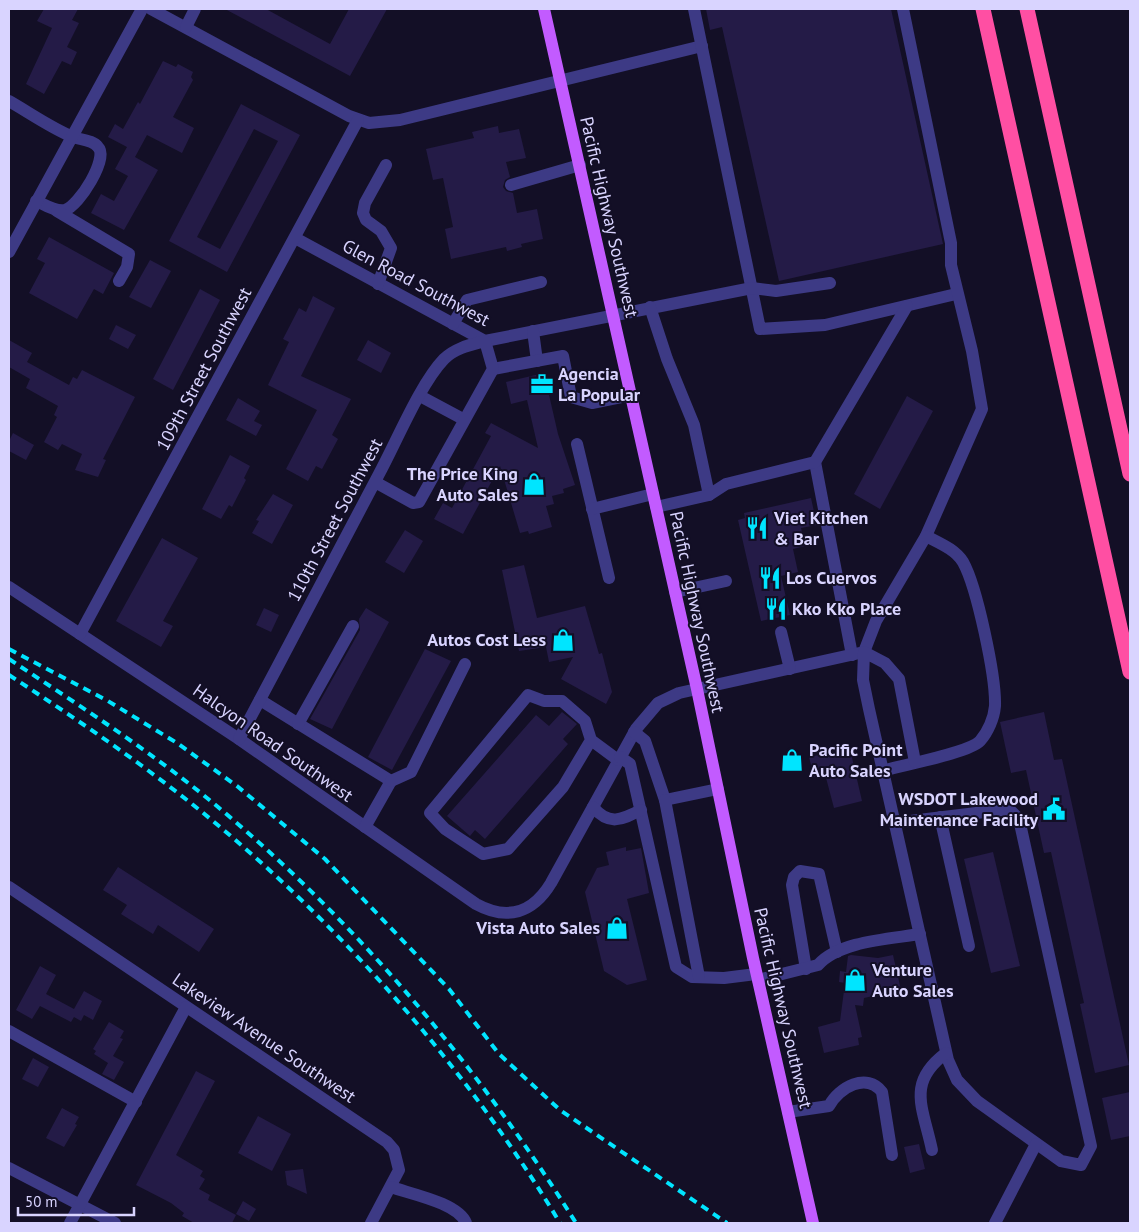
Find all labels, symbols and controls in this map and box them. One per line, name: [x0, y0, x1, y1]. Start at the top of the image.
street label: Pacific Highway Southwest: [575, 114, 644, 320]
street label: Glen Road Southwest: [339, 234, 494, 331]
street label: 109th Street Southwest: [151, 283, 256, 454]
place label: Agencia La Popular: [558, 362, 641, 406]
office icon: Agencia La Popular: [529, 371, 555, 397]
street label: 110th Street Southwest: [282, 434, 387, 605]
place label: The Price King Auto Sales: [407, 462, 518, 506]
shop icon: The Price King Auto Sales: [521, 471, 547, 497]
place label: Viet Kitchen & Bar: [773, 506, 868, 550]
street label: Pacific Highway Southwest: [665, 509, 730, 715]
restaurant icon: Viet Kitchen & Bar: [744, 515, 770, 541]
restaurant icon: Los Cuervos: [757, 565, 783, 591]
place label: Los Cuervos: [786, 566, 877, 589]
restaurant icon: Kko Kko Place: [763, 596, 789, 622]
place label: Kko Kko Place: [792, 597, 901, 620]
shop icon: Autos Cost Less: [550, 627, 576, 653]
place label: Autos Cost Less: [427, 628, 546, 651]
street label: Halcyon Road Southwest: [189, 679, 358, 807]
place label: Pacific Point Auto Sales: [809, 738, 903, 782]
shop icon: Pacific Point Auto Sales: [779, 747, 805, 773]
place label: WSDOT Lakewood Maintenance Facility: [880, 787, 1038, 831]
public building icon: WSDOT Lakewood Maintenance Facility: [1041, 796, 1067, 822]
street label: Pacific Highway Southwest: [749, 905, 818, 1111]
shop icon: Vista Auto Sales: [604, 915, 630, 941]
place label: Vista Auto Sales: [475, 916, 600, 939]
place label: Venture Auto Sales: [871, 958, 954, 1002]
shop icon: Venture Auto Sales: [842, 967, 868, 993]
street label: Lakeview Avenue Southwest: [168, 968, 360, 1108]
scale bar: [18, 1184, 134, 1216]
text: 50 m: [25, 1192, 58, 1211]

